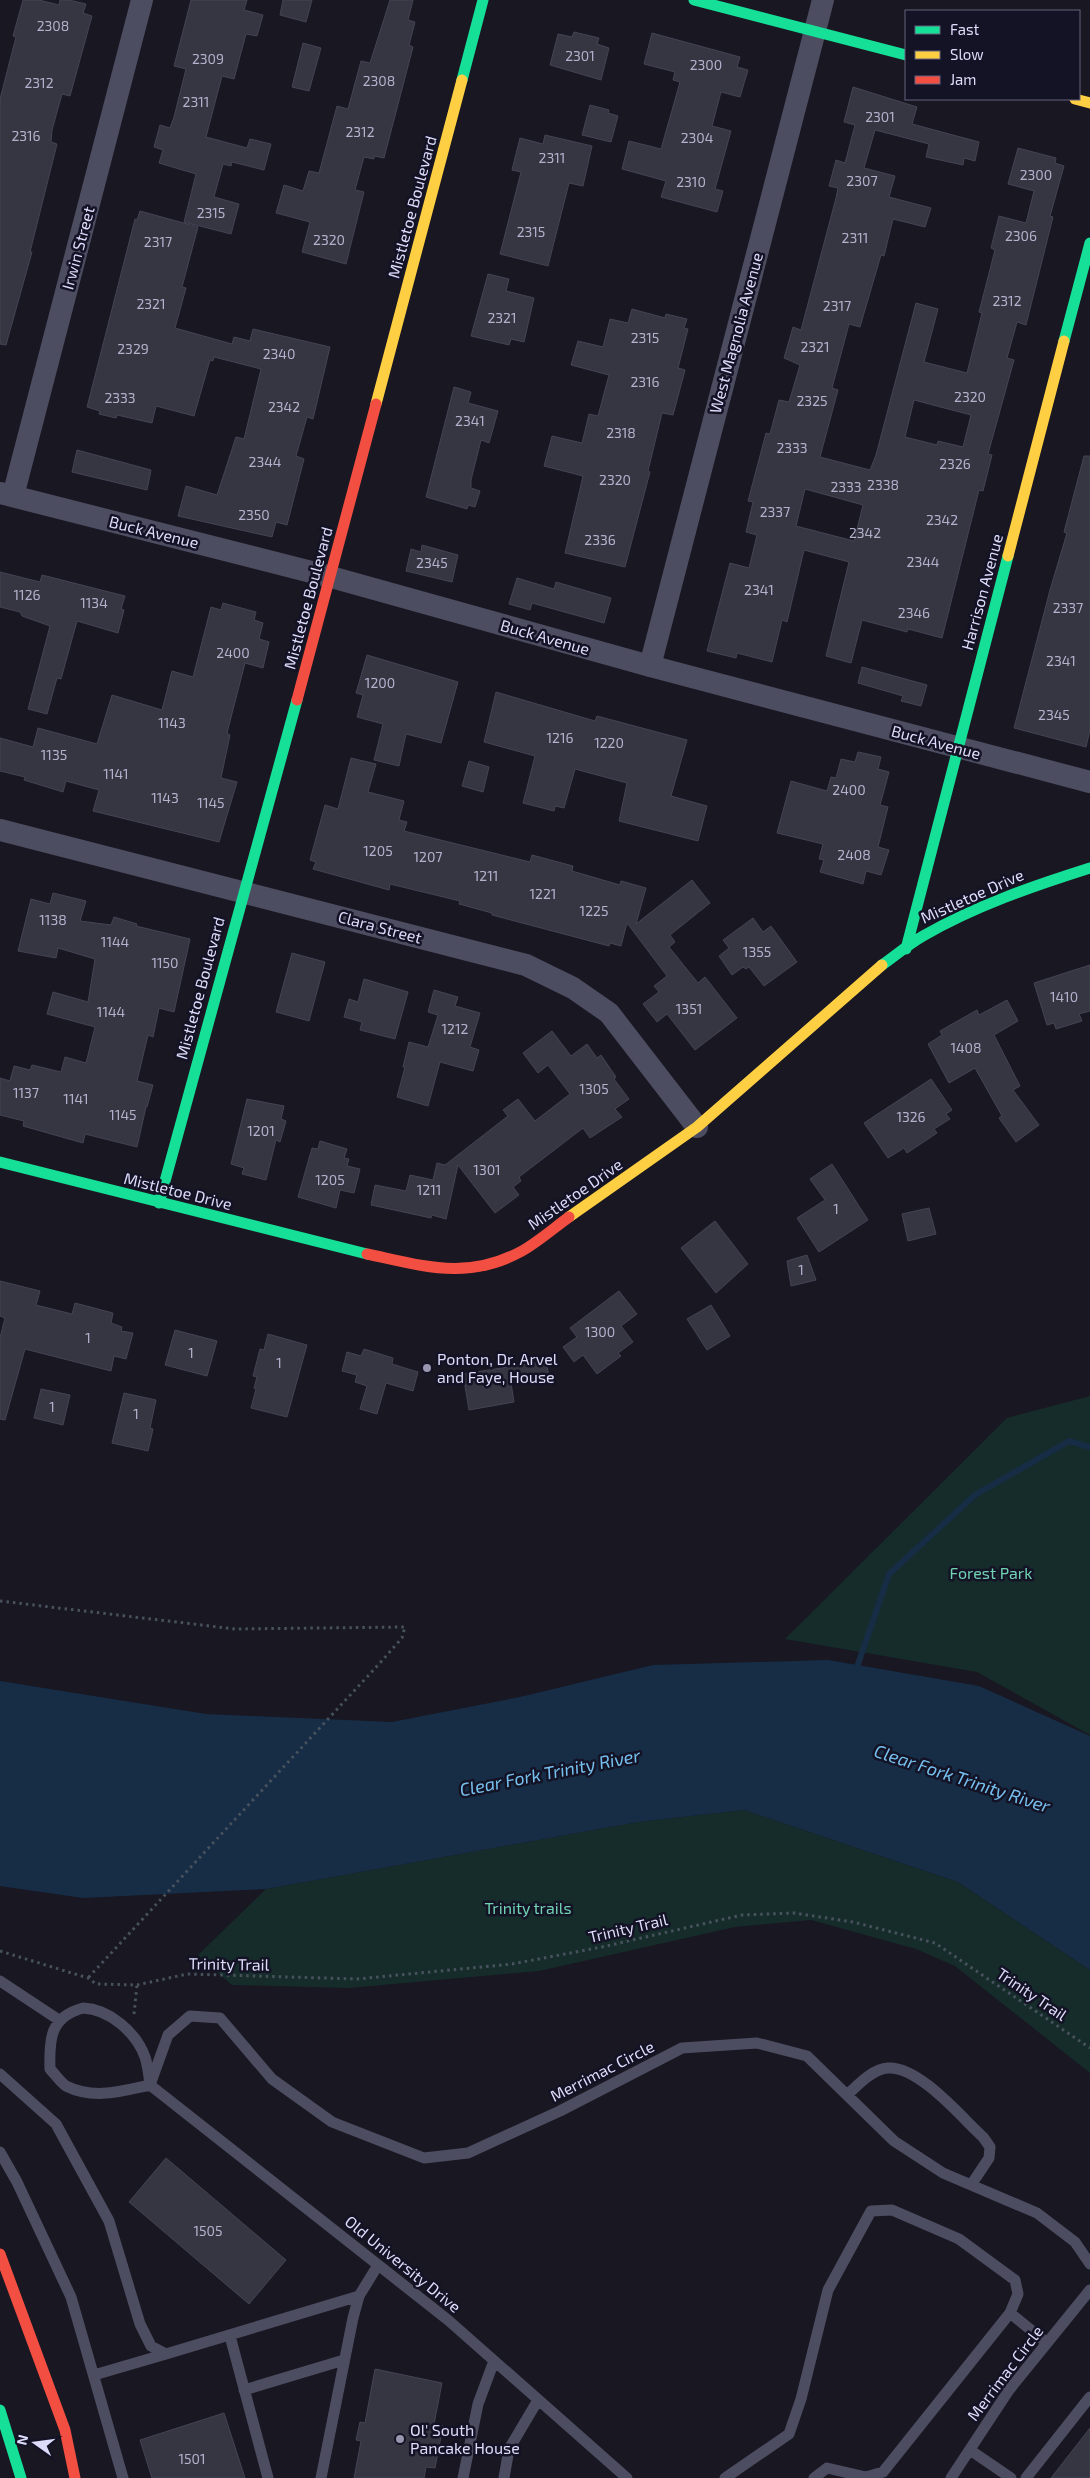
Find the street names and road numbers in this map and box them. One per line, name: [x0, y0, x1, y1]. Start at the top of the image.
street label: Mistletoe Boulevard: [383, 133, 440, 280]
street label: Irwin Street: [57, 204, 98, 291]
street label: West Magnolia Avenue: [705, 250, 766, 415]
street label: Buck Avenue: [107, 511, 201, 552]
street label: Mistletoe Boulevard: [279, 524, 336, 671]
street label: Harrison Avenue: [957, 532, 1006, 652]
street label: Buck Avenue: [498, 615, 592, 658]
street label: Buck Avenue: [889, 720, 983, 763]
street label: Mistletoe Drive: [917, 864, 1026, 927]
street label: Clara Street: [336, 906, 424, 947]
street label: Mistletoe Boulevard: [171, 914, 228, 1061]
street label: Mistletoe Drive: [524, 1154, 626, 1233]
street label: Mistletoe Drive: [122, 1168, 234, 1213]
street label: Trinity Trail: [586, 1909, 670, 1946]
street label: Trinity Trail: [189, 1953, 270, 1974]
street label: Trinity Trail: [994, 1963, 1071, 2024]
street label: Merrimac Circle: [547, 2036, 657, 2105]
street label: Old University Drive: [342, 2211, 465, 2316]
street label: Merrimac Circle: [963, 2321, 1047, 2424]

